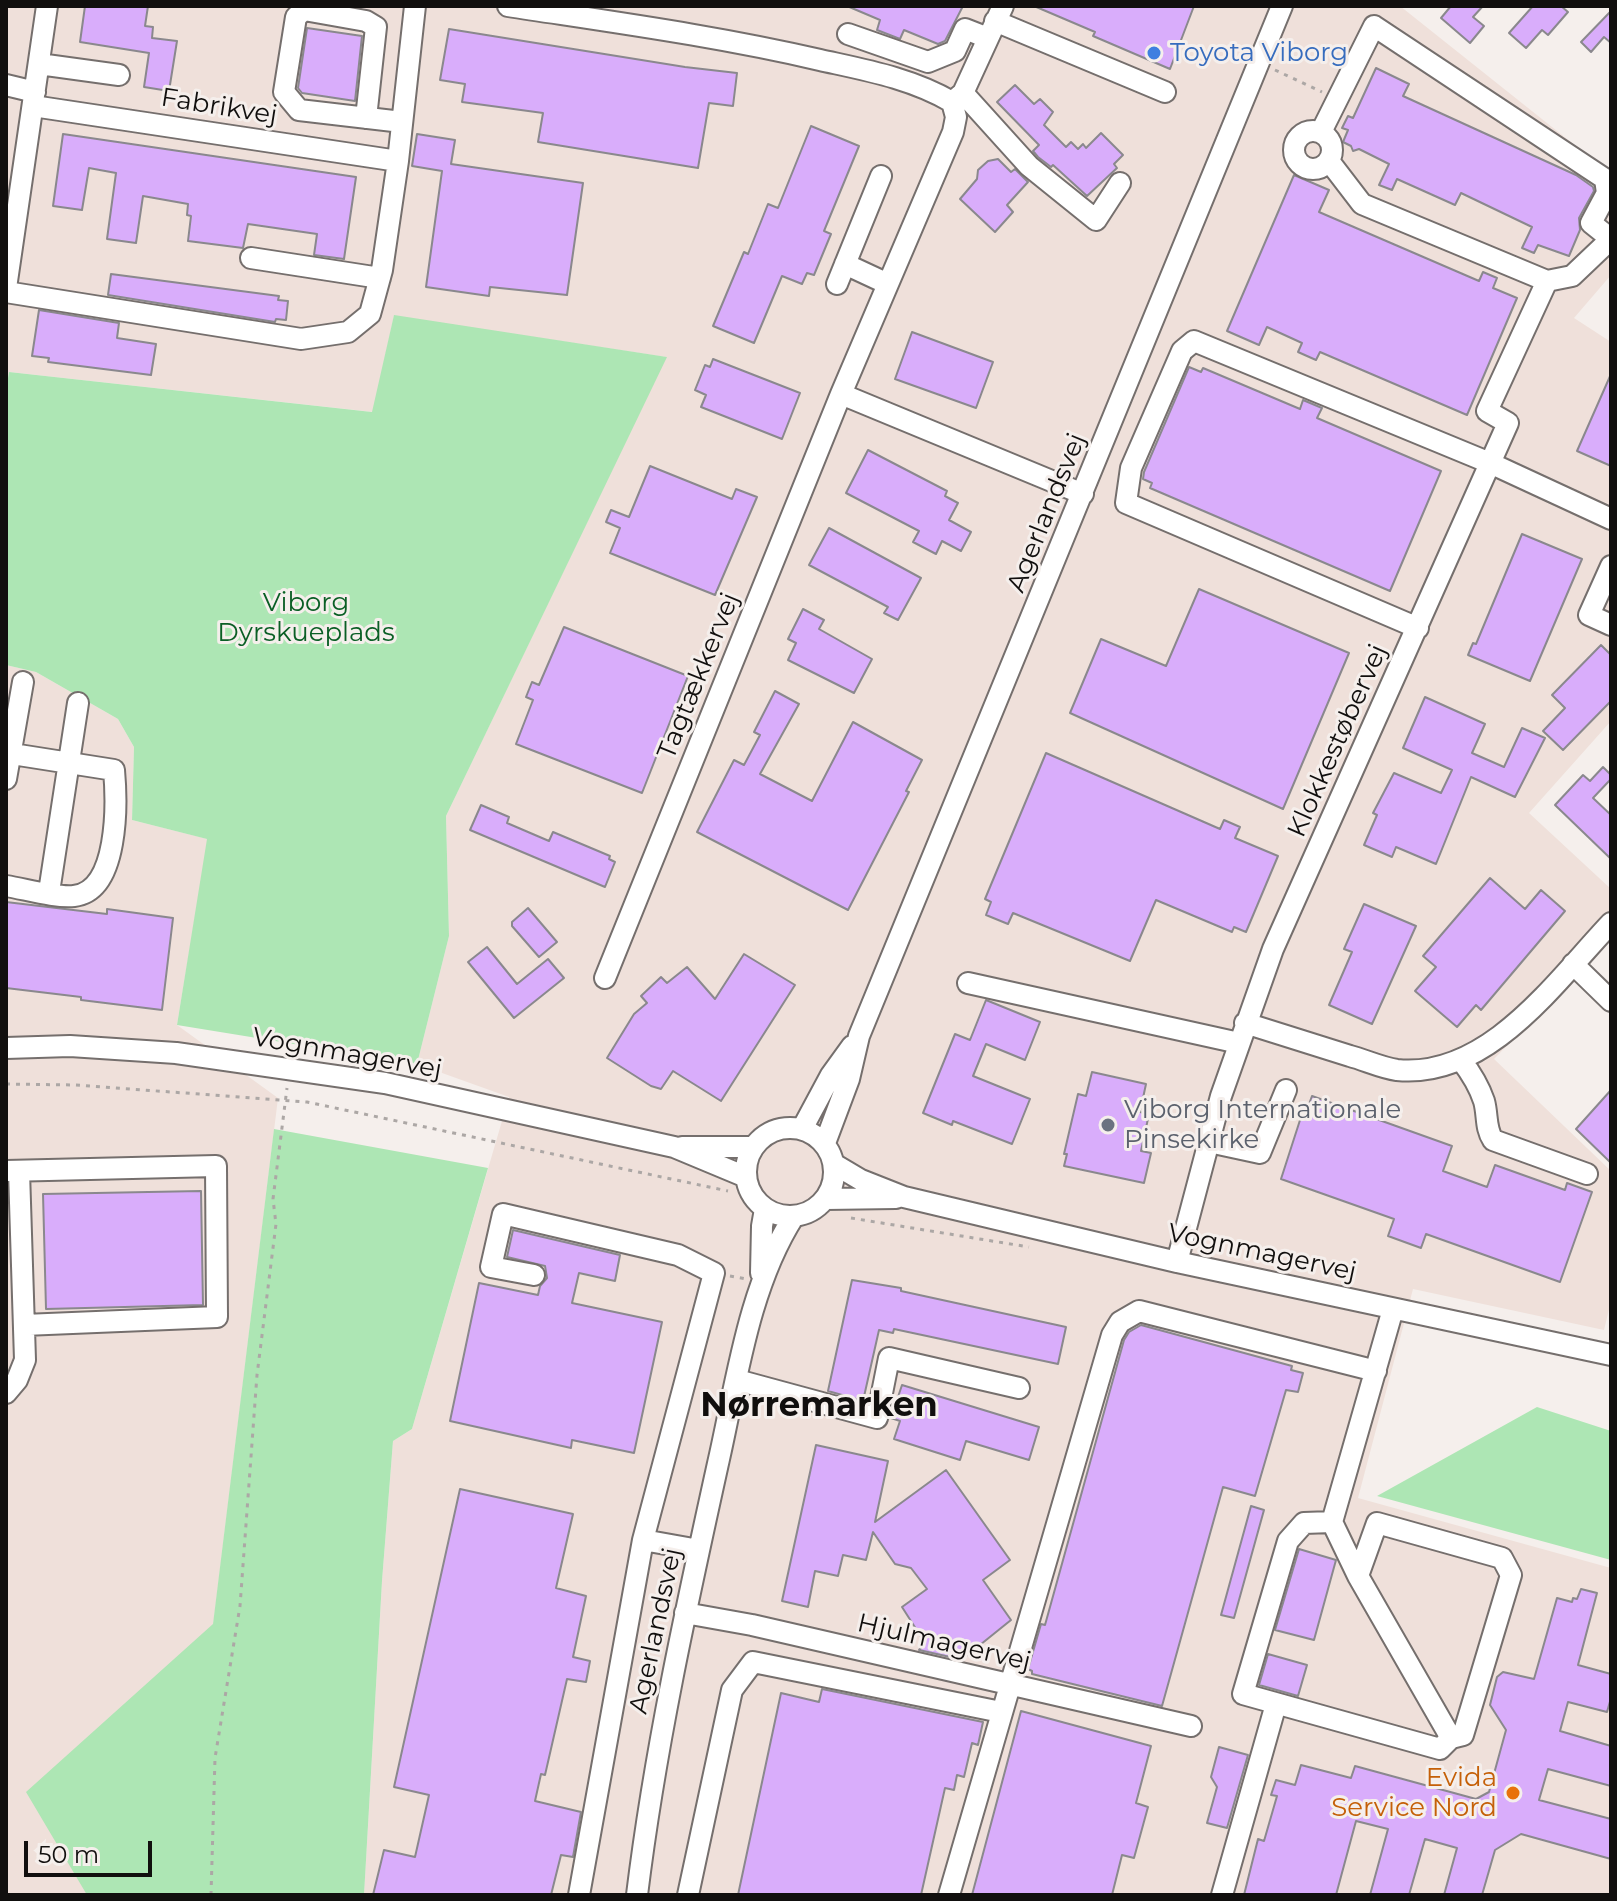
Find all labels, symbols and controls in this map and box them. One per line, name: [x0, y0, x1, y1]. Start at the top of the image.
place label: Toyota Viborg: [1170, 37, 1348, 69]
marker: Toyota Viborg: [1145, 44, 1163, 62]
street label: Fabrikvej: [159, 82, 279, 132]
street label: Agerlandsvej: [1001, 429, 1093, 597]
park label: Viborg Dyrskueplads: [217, 587, 395, 648]
street label: Tagtækkervej: [651, 588, 747, 764]
street label: Klokkestøbervej: [1282, 640, 1394, 842]
street label: Vognmagervej: [250, 1022, 444, 1086]
place label: Viborg Internationale Pinsekirke: [1124, 1094, 1401, 1156]
marker: Viborg Internationale Pinsekirke: [1099, 1116, 1117, 1134]
street label: Vognmagervej: [1165, 1218, 1359, 1288]
district label: Nørremarken: [700, 1386, 938, 1426]
street label: Agerlandsvej: [623, 1545, 689, 1717]
street label: Hjulmagervej: [854, 1608, 1034, 1678]
place label: Evida Service Nord: [1331, 1762, 1497, 1824]
marker: Evida Service Nord: [1504, 1784, 1522, 1802]
scale bar: [28, 1825, 156, 1875]
text: 50 m: [38, 1840, 99, 1869]

